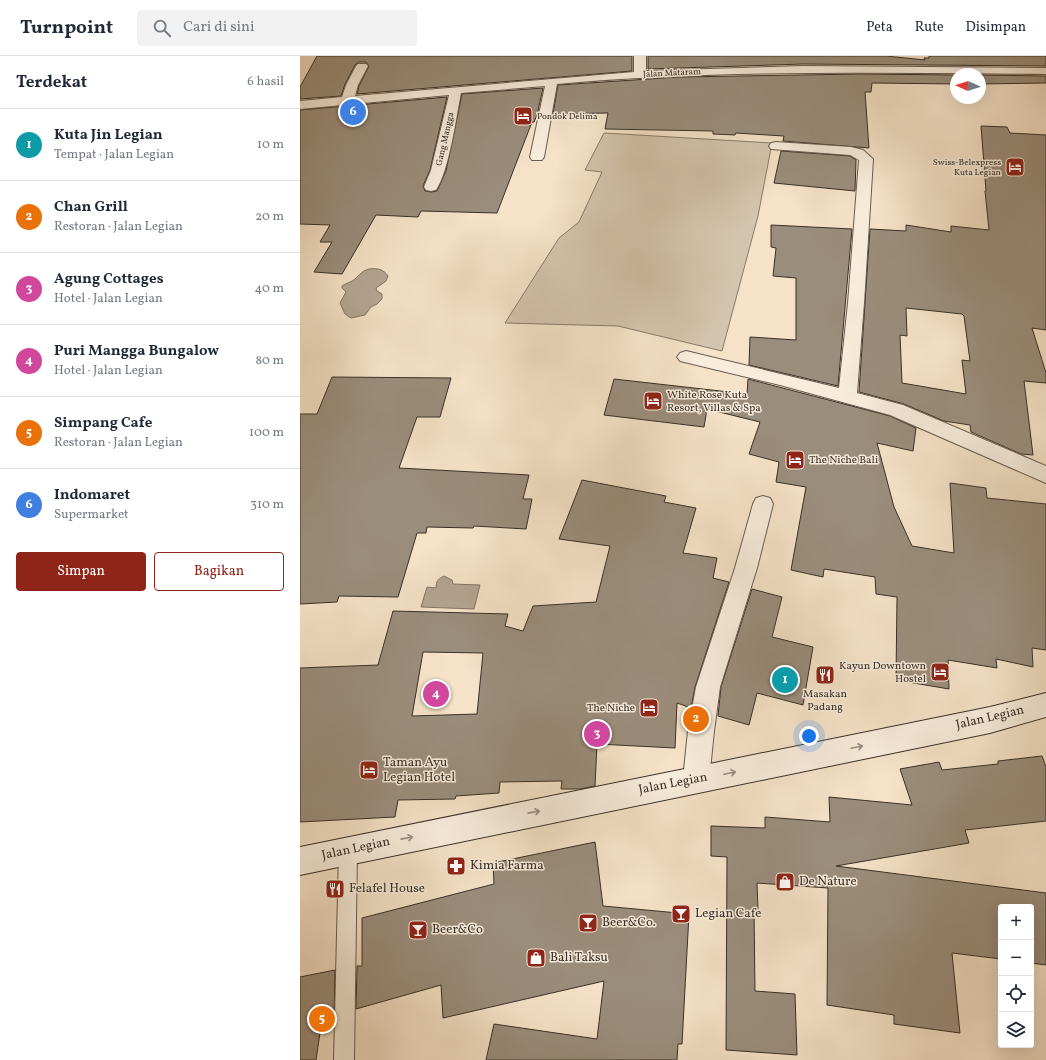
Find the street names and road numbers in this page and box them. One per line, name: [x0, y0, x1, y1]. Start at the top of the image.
street label: Jalan Mataram: [643, 65, 702, 81]
street label: Gang Mangga: [433, 110, 458, 167]
street label: Jalan Legian: [954, 701, 1026, 735]
street label: Jalan Legian: [637, 768, 709, 799]
street label: Jalan Legian: [320, 833, 392, 865]

